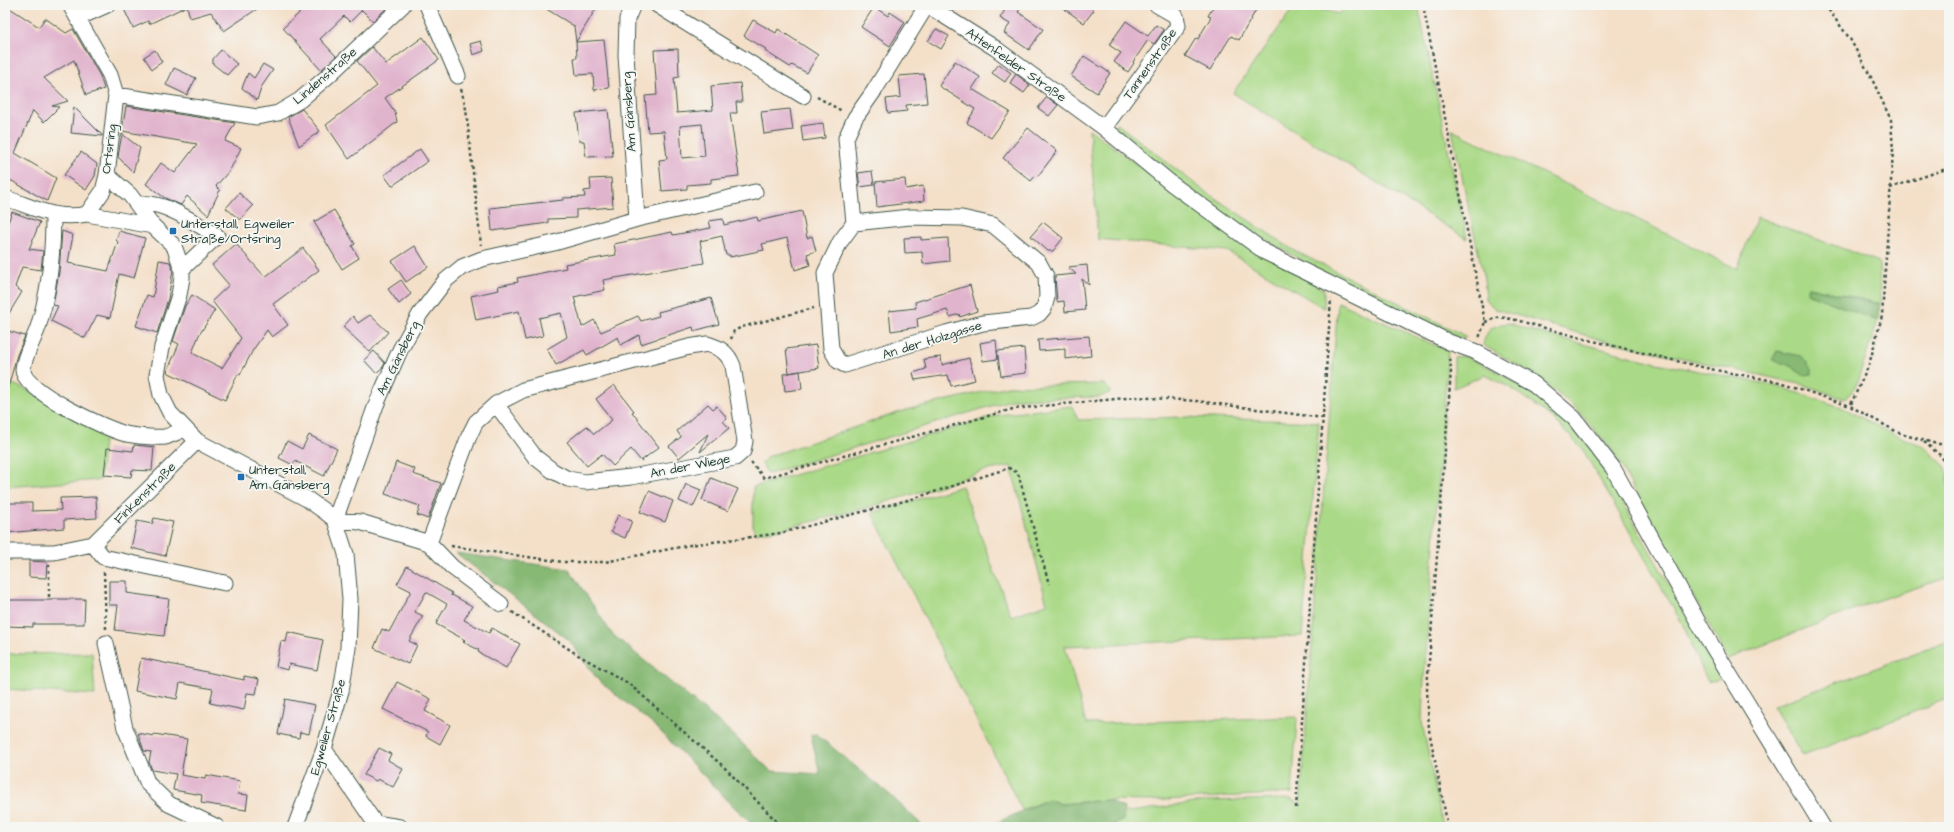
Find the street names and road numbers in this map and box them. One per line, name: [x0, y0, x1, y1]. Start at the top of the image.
street label: Attenfelder Straße: [962, 24, 1070, 106]
street label: Tannenstraße: [1119, 25, 1181, 103]
street label: Lindenstraße: [289, 43, 361, 109]
street label: Am Gänsberg: [617, 71, 642, 153]
street label: Ortsring: [97, 123, 122, 175]
street label: An der Holzgasse: [880, 316, 984, 365]
street label: Am Gänsberg: [372, 318, 425, 399]
street label: An der Wiege: [648, 449, 732, 484]
street label: Finkenstraße: [110, 458, 180, 528]
street label: Egweiler Straße: [306, 677, 351, 777]

